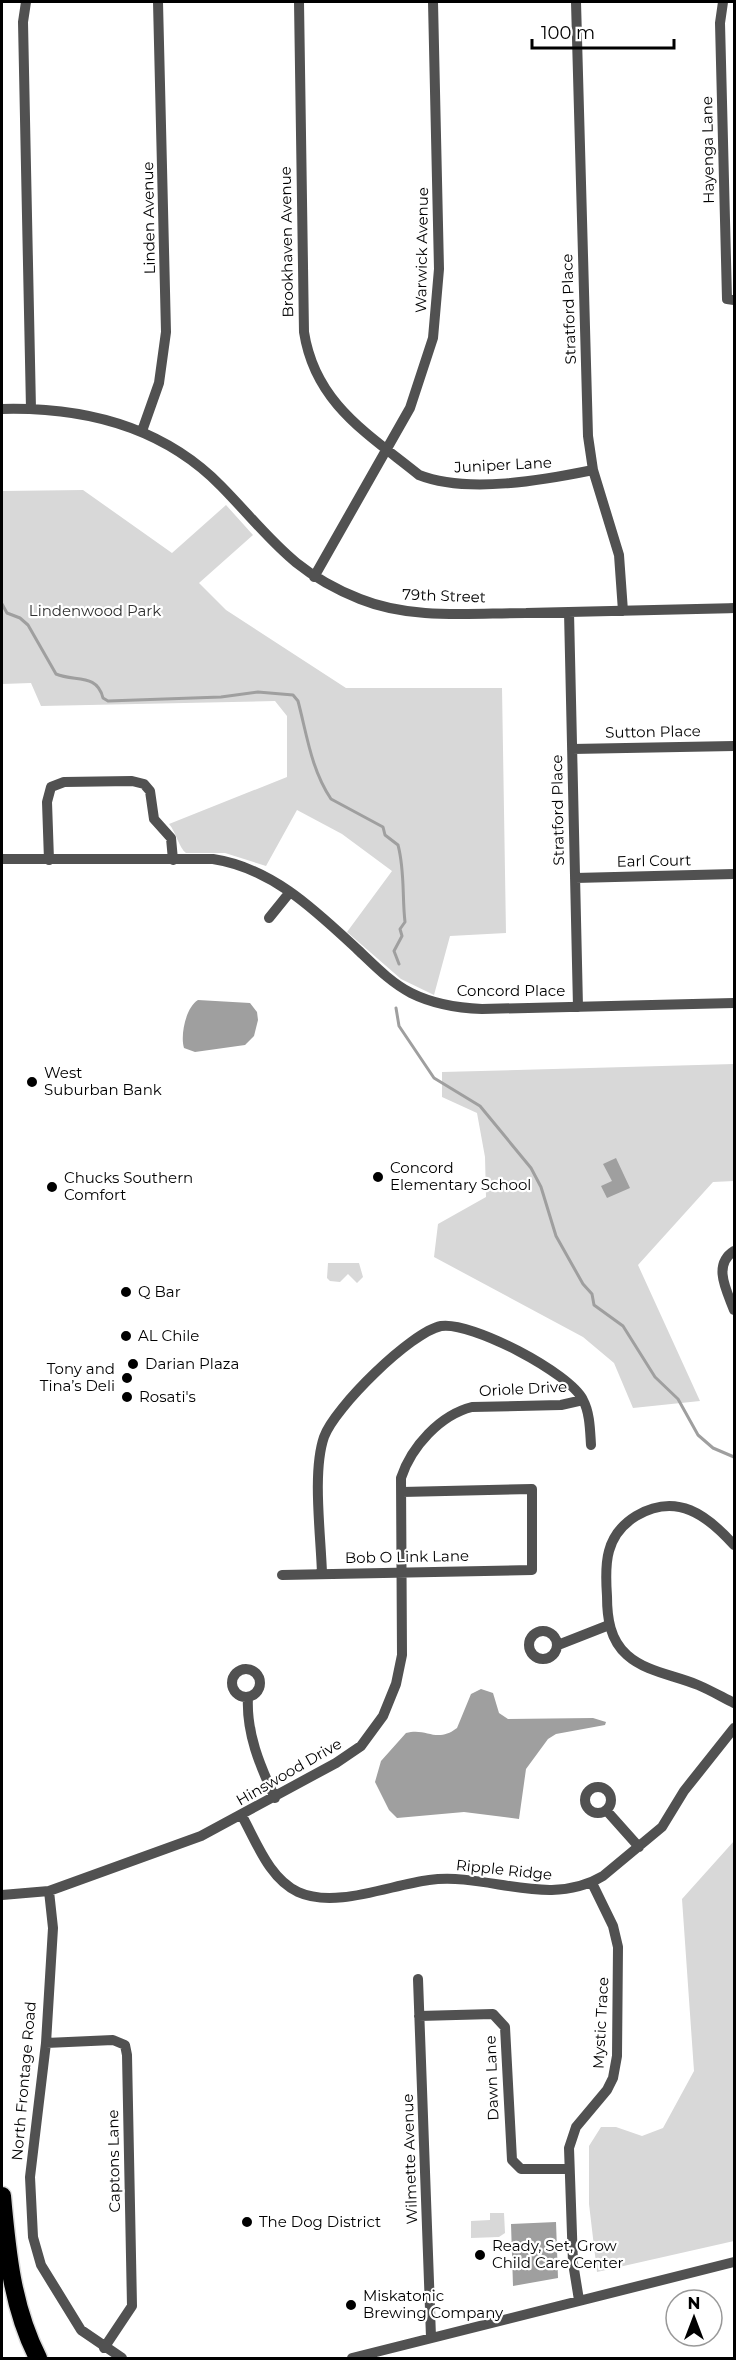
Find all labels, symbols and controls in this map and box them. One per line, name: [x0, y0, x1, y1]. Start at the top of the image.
scale bar: [532, 12, 674, 50]
text: 100 m: [541, 22, 595, 44]
street label: Hayenga Lane: [697, 96, 718, 204]
street label: Linden Avenue: [138, 161, 159, 275]
street label: Brookhaven Avenue: [276, 166, 297, 318]
street label: Warwick Avenue: [411, 187, 432, 313]
street label: Stratford Place: [557, 253, 580, 365]
street label: Juniper Lane: [453, 452, 552, 477]
street label: 79th Street: [402, 585, 486, 606]
park label: Lindenwood Park: [29, 601, 161, 620]
street label: Sutton Place: [605, 721, 701, 742]
street label: Stratford Place: [547, 754, 568, 866]
street label: Earl Court: [616, 850, 692, 871]
street label: Concord Place: [457, 981, 565, 1000]
place label: West Suburban Bank: [44, 1063, 162, 1099]
marker: West Suburban Bank: [25, 1075, 39, 1089]
place label: Concord Elementary School: [390, 1158, 531, 1194]
place label: Chucks Southern Comfort: [64, 1168, 193, 1204]
marker: Concord Elementary School: [371, 1170, 385, 1184]
marker: Chucks Southern Comfort: [45, 1180, 59, 1194]
place label: Q Bar: [138, 1282, 181, 1301]
marker: Q Bar: [119, 1285, 133, 1299]
place label: AL Chile: [138, 1326, 199, 1345]
marker: AL Chile: [119, 1329, 133, 1343]
place label: Darian Plaza: [145, 1354, 239, 1373]
marker: Darian Plaza: [126, 1357, 140, 1371]
place label: Tony and Tina’s Deli: [40, 1359, 115, 1395]
marker: Tony and Tina’s Deli: [120, 1371, 134, 1385]
street label: Oriole Drive: [478, 1377, 568, 1400]
place label: Rosati's: [139, 1387, 196, 1406]
marker: Rosati's: [120, 1390, 134, 1404]
street label: Bob O Link Lane: [345, 1546, 469, 1567]
street label: Hinswood Drive: [233, 1734, 345, 1809]
street label: Ripple Ridge: [455, 1855, 553, 1884]
street label: Mystic Trace: [589, 1976, 612, 2070]
street label: North Frontage Road: [7, 2001, 40, 2161]
street label: Dawn Lane: [481, 2035, 502, 2121]
street label: Wilmette Avenue: [398, 2093, 421, 2225]
street label: Captons Lane: [103, 2109, 124, 2213]
place label: The Dog District: [259, 2212, 381, 2231]
marker: The Dog District: [240, 2215, 254, 2229]
place label: Ready, Set, Grow Child Care Center: [492, 2236, 624, 2272]
marker: Ready, Set, Grow Child Care Center: [473, 2248, 487, 2262]
place label: Miskatonic Brewing Company: [363, 2286, 504, 2322]
north arrow: [664, 2288, 724, 2348]
text: N: [688, 2294, 700, 2313]
marker: Miskatonic Brewing Company: [344, 2298, 358, 2312]

